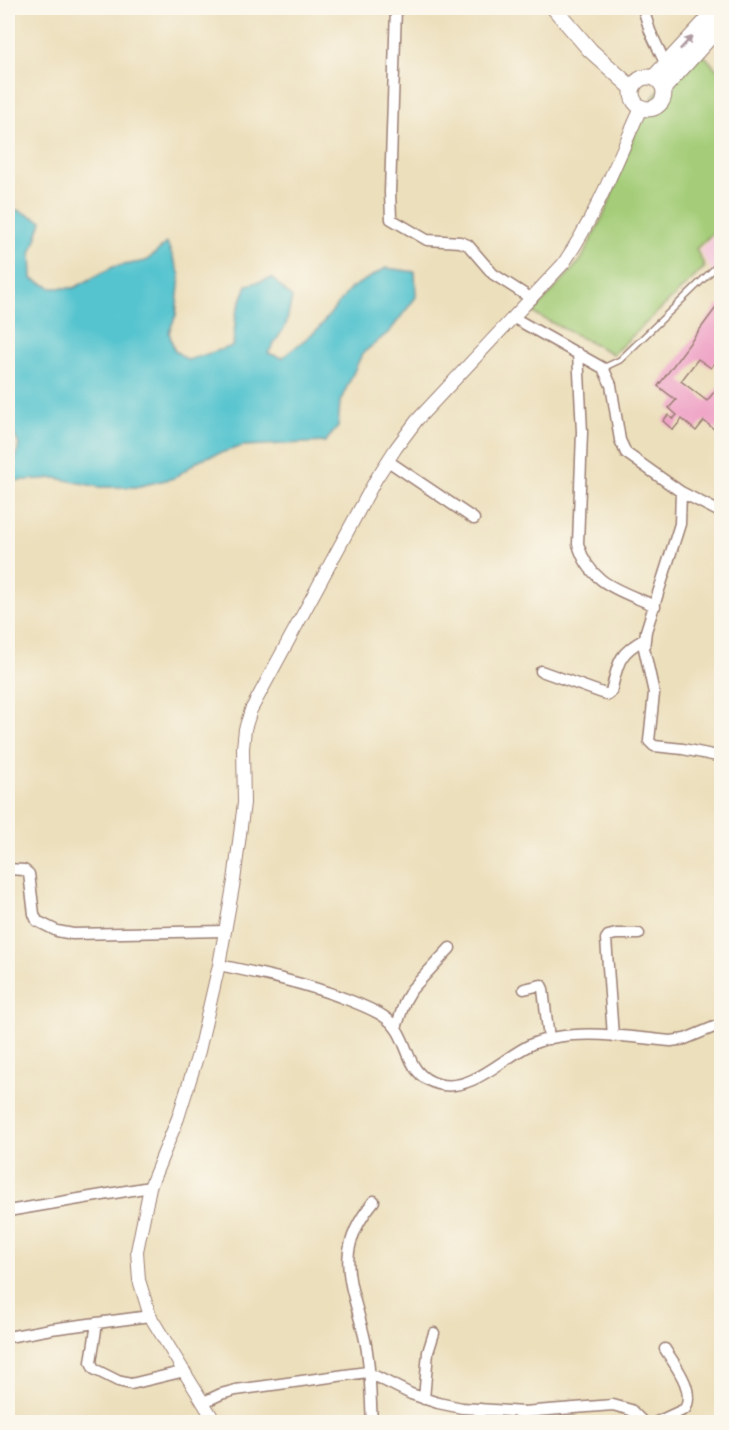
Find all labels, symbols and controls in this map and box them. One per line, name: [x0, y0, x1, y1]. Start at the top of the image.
one-way arrow: [679, 35, 693, 50]

